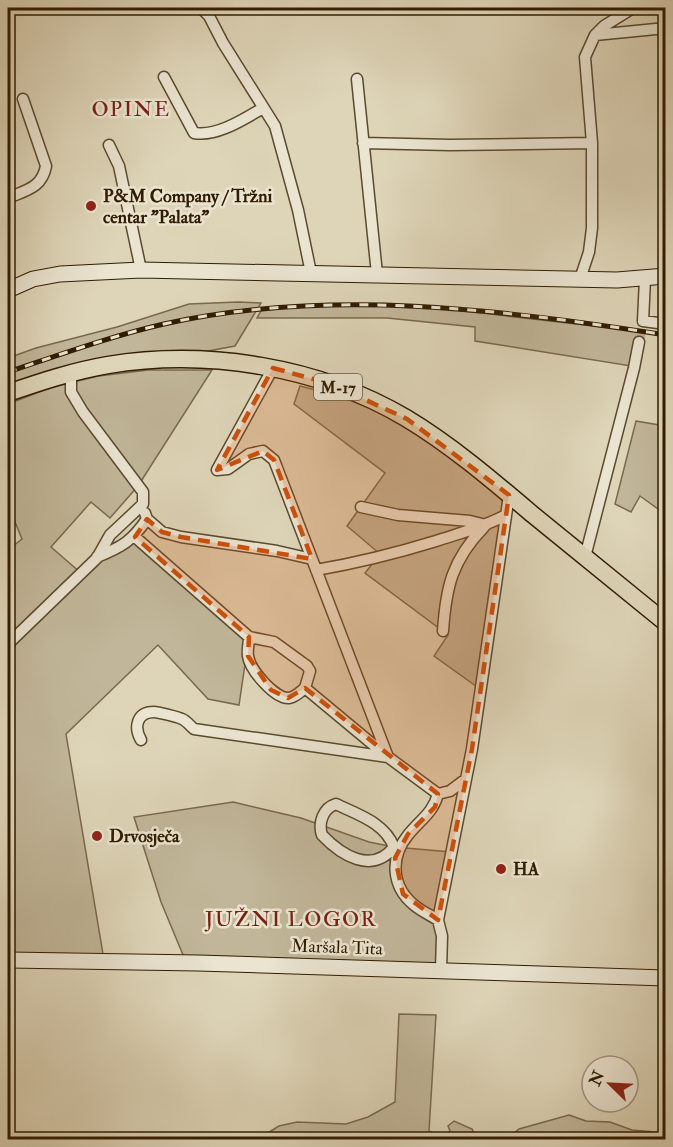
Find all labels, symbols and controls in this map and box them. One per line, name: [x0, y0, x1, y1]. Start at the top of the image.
district label: OPINE: [91, 96, 171, 123]
place label: P&M Company / Tržni centar "Palata": [103, 185, 272, 229]
marker: P&M Company / Tržni centar "Palata": [84, 199, 98, 213]
road number: M-17: [314, 374, 362, 400]
place label: Drvosječa: [109, 825, 180, 848]
marker: Drvosječa: [90, 829, 104, 843]
place label: HA: [513, 858, 540, 881]
marker: HA: [494, 862, 508, 876]
district label: JUŽNI LOGOR: [204, 906, 377, 933]
street label: Maršala Tita: [291, 934, 384, 961]
north arrow: [580, 1054, 640, 1114]
text: N: [585, 1067, 610, 1090]

